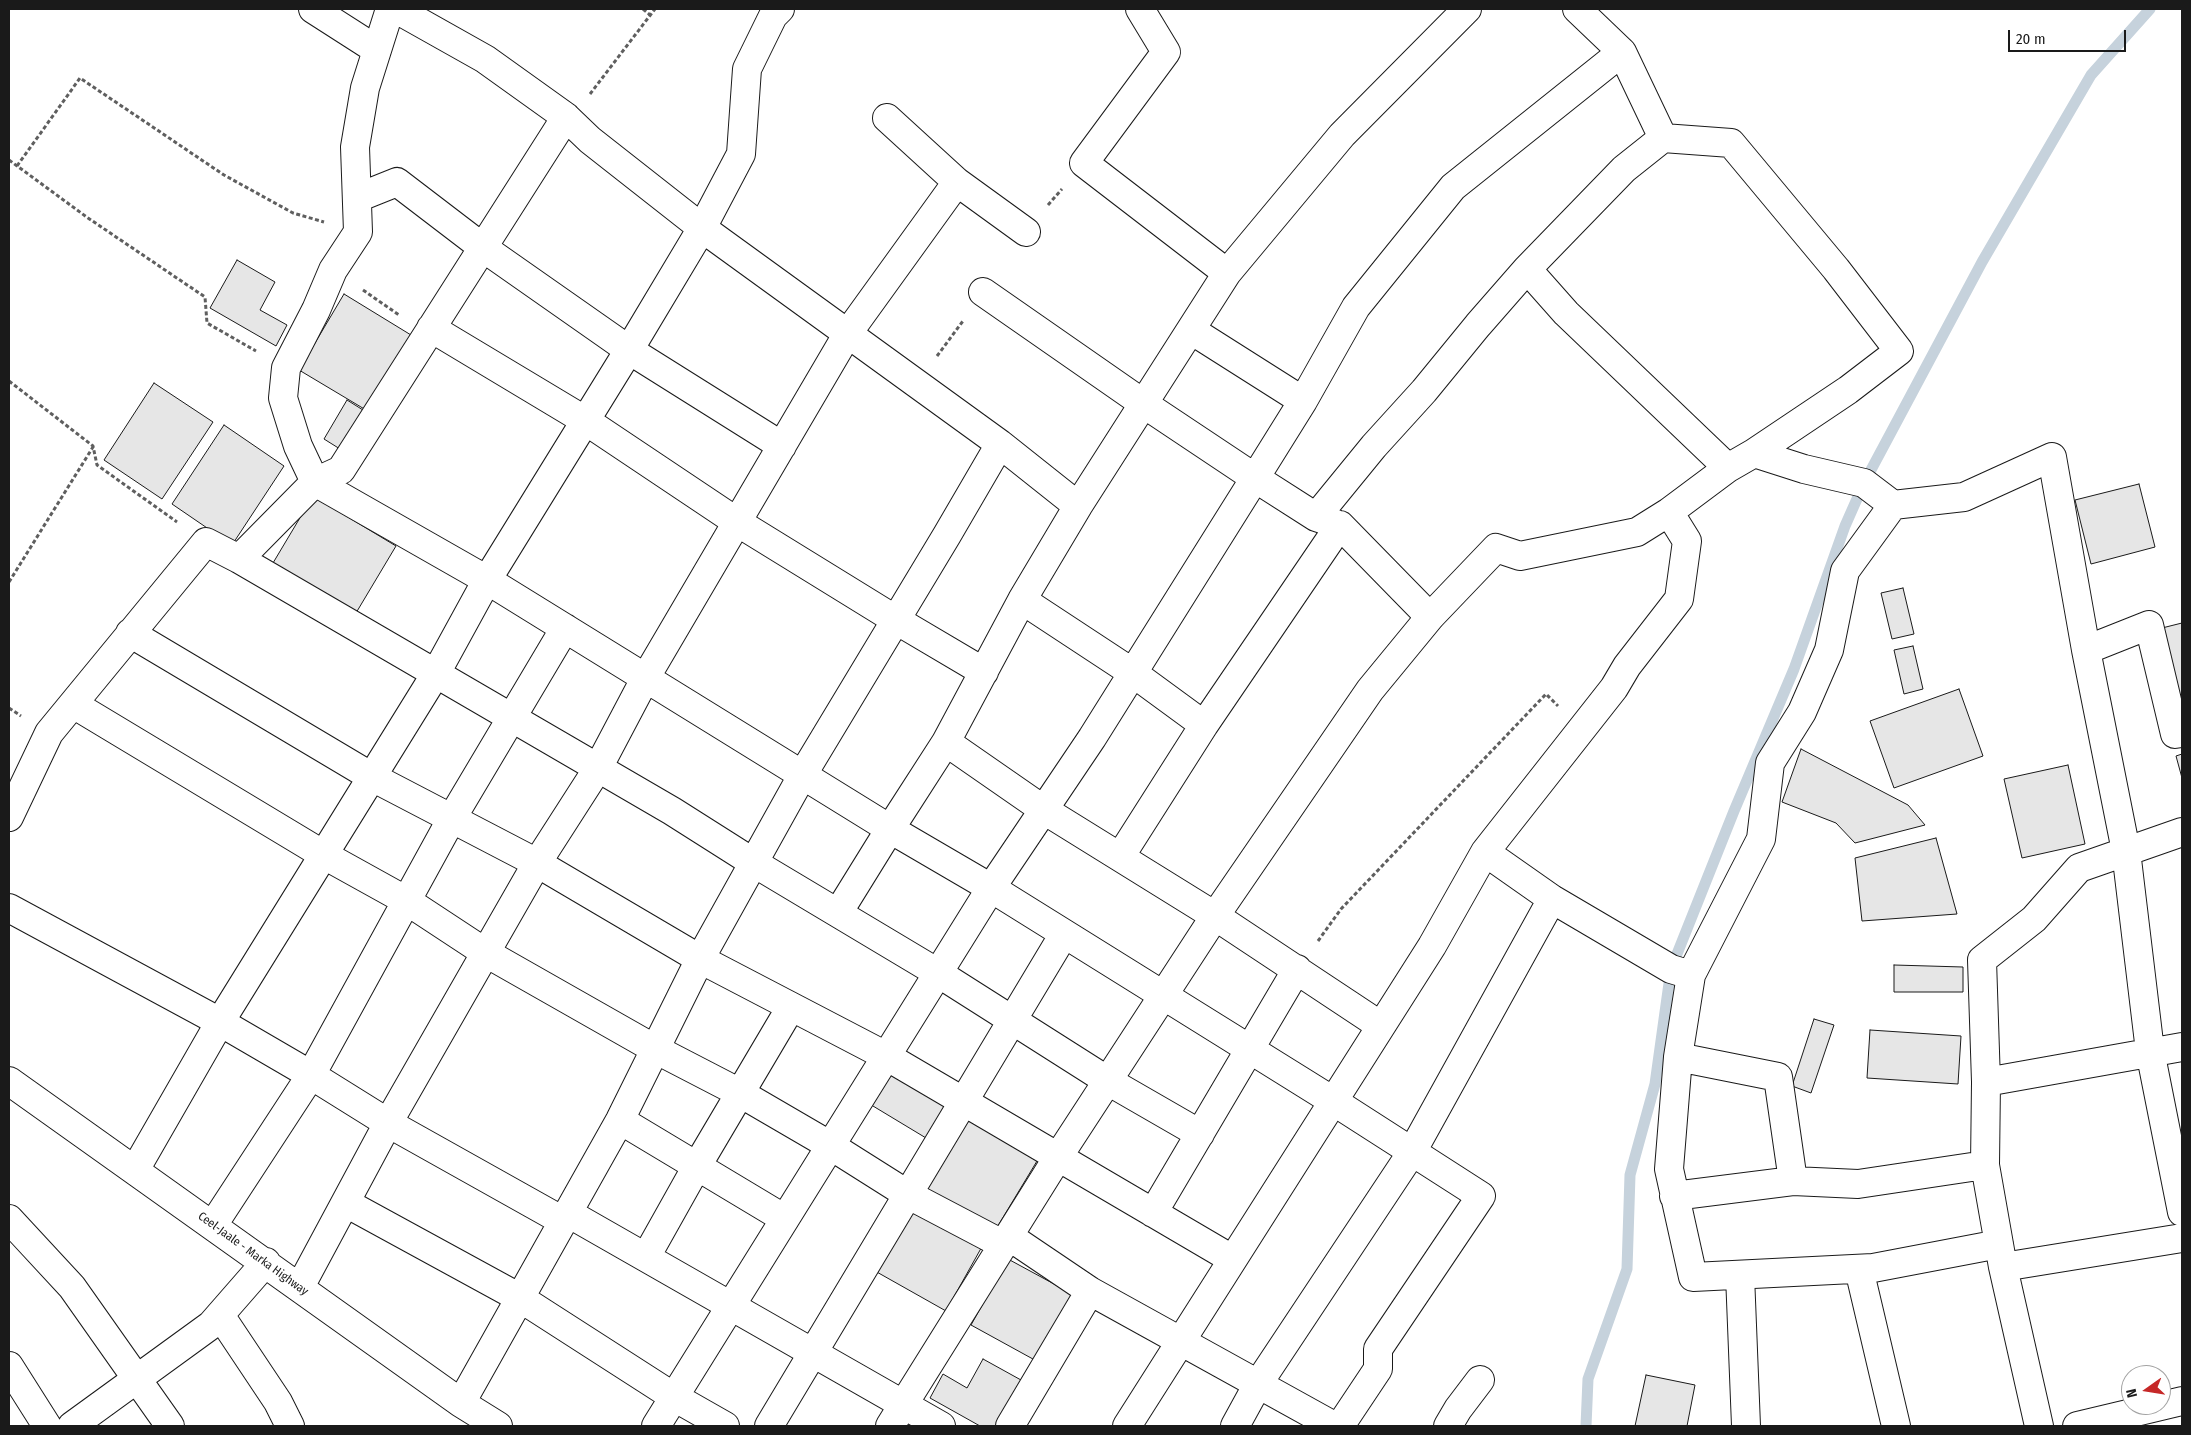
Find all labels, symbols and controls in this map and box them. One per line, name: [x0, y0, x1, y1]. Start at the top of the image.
scale bar: [2011, 20, 2128, 52]
text: 20 m: [2016, 30, 2046, 48]
street label: Ceel-Jaale - Marka Highway: [195, 1209, 311, 1299]
north arrow: [2121, 1365, 2171, 1415]
text: N: [2123, 1387, 2141, 1399]

